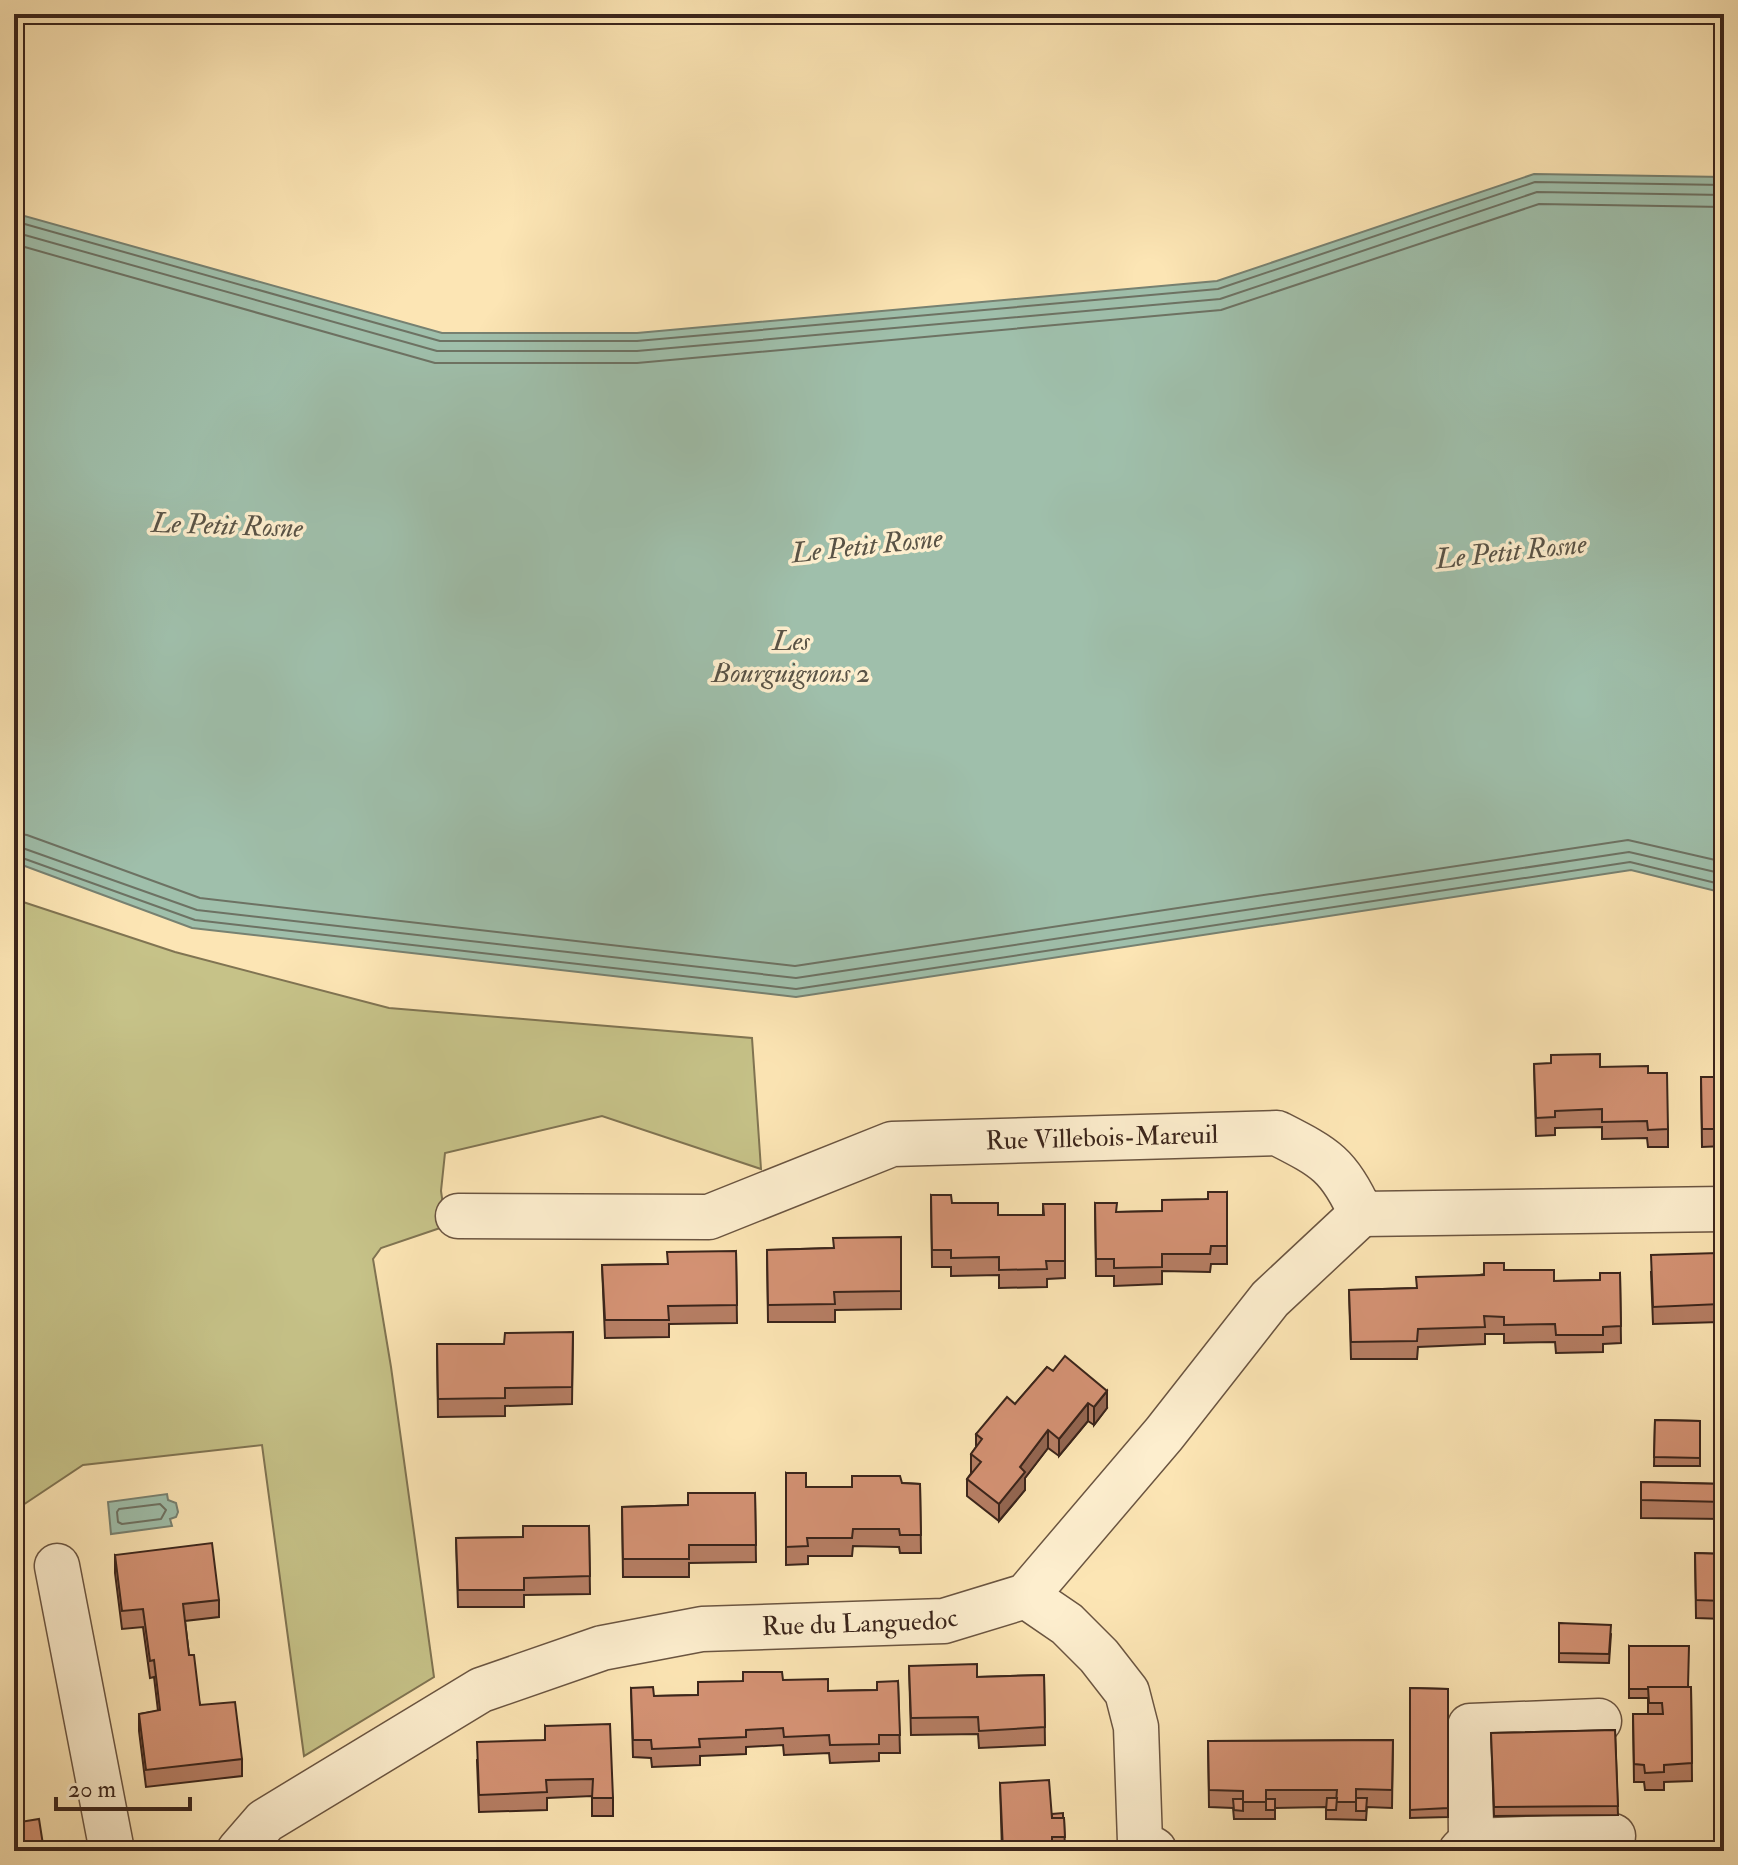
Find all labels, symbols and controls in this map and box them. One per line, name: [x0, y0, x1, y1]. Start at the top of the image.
water label: Le Petit Rosne: [150, 506, 304, 546]
water label: Le Petit Rosne: [789, 521, 945, 571]
water label: Le Petit Rosne: [1433, 527, 1589, 577]
water label: Les Bourguignons 2: [710, 624, 870, 691]
street label: Rue Villebois-Mareuil: [985, 1119, 1219, 1157]
street label: Rue du Languedoc: [761, 1602, 962, 1643]
scale bar: [56, 1761, 190, 1811]
text: 20 m: [68, 1774, 117, 1805]

